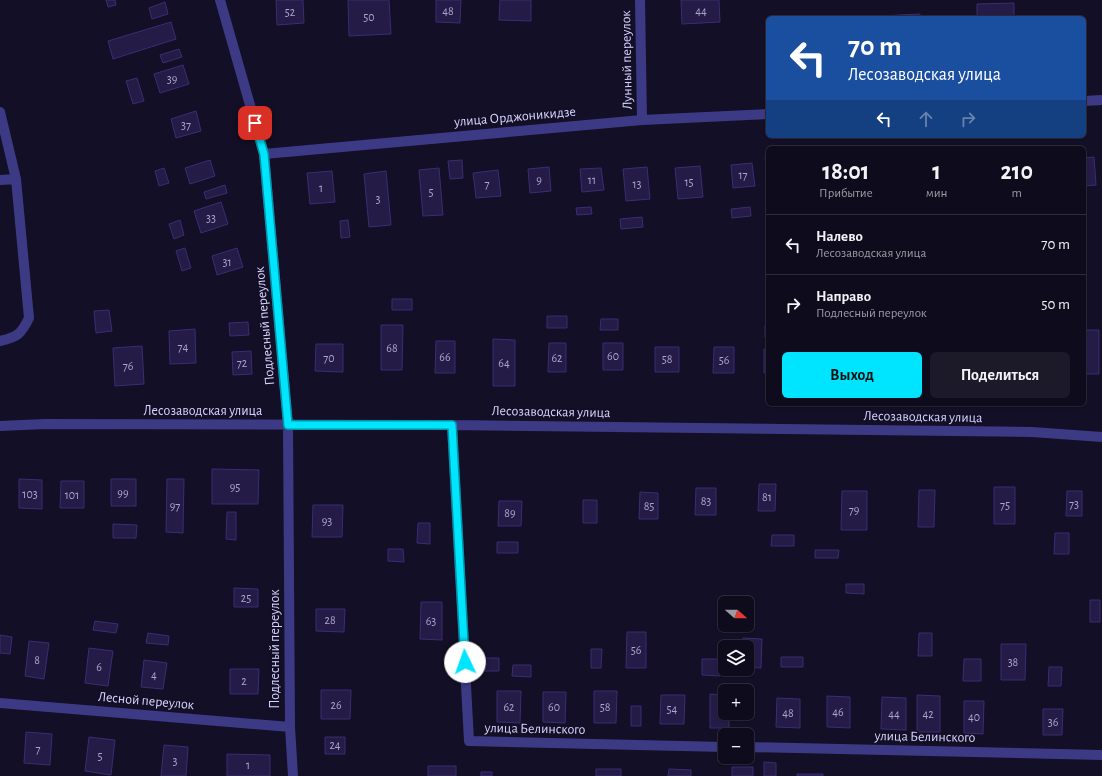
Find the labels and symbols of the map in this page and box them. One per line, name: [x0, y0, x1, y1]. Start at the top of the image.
house number: 48: [442, 5, 454, 17]
house number: 44: [695, 5, 707, 17]
house number: 52: [285, 6, 296, 18]
street label: Лунный переулок: [619, 10, 635, 110]
house number: 50: [363, 11, 375, 23]
house number: 39: [167, 73, 178, 85]
street label: улица Орджоникидзе: [453, 105, 576, 129]
pin: [238, 106, 272, 140]
house number: 37: [181, 119, 191, 131]
house number: 17: [738, 169, 748, 181]
house number: 9: [536, 174, 542, 186]
house number: 11: [588, 174, 596, 186]
house number: 15: [684, 176, 694, 188]
house number: 7: [484, 178, 490, 190]
house number: 13: [632, 178, 642, 190]
house number: 1: [319, 182, 323, 194]
house number: 5: [428, 186, 434, 198]
house number: 3: [376, 193, 381, 205]
house number: 33: [206, 212, 216, 224]
house number: 31: [222, 256, 232, 268]
street label: Подлесный переулок: [253, 265, 277, 386]
house number: 74: [178, 341, 189, 353]
house number: 68: [386, 342, 398, 354]
house number: 60: [607, 350, 619, 362]
house number: 66: [439, 351, 451, 363]
house number: 70: [323, 352, 335, 364]
house number: 62: [551, 352, 563, 364]
house number: 58: [662, 353, 673, 365]
house number: 56: [719, 354, 730, 366]
house number: 72: [237, 357, 248, 369]
house number: 64: [498, 357, 510, 369]
house number: 76: [123, 360, 134, 372]
street label: Лесозаводская улица: [143, 404, 263, 418]
street label: Лесозаводская улица: [491, 404, 611, 420]
street label: Лесозаводская улица: [863, 409, 983, 425]
house number: 95: [230, 481, 240, 493]
house number: 99: [117, 487, 129, 499]
house number: 103: [22, 488, 38, 500]
house number: 101: [65, 489, 79, 501]
house number: 81: [762, 491, 772, 503]
house number: 83: [701, 495, 711, 507]
house number: 73: [1069, 498, 1079, 510]
house number: 75: [1000, 499, 1010, 511]
house number: 97: [170, 500, 180, 512]
house number: 85: [644, 500, 654, 512]
house number: 79: [849, 504, 860, 516]
house number: 89: [504, 507, 516, 519]
house number: 93: [322, 515, 332, 527]
street label: Подлесный переулок: [268, 589, 282, 709]
house number: 25: [241, 592, 251, 604]
north arrow: [718, 596, 754, 632]
house number: 28: [324, 614, 336, 626]
house number: 63: [426, 615, 436, 627]
position arrow: [444, 641, 486, 683]
house number: 56: [631, 644, 642, 656]
house number: 8: [34, 654, 40, 666]
house number: 38: [1008, 656, 1019, 668]
house number: 6: [96, 661, 102, 673]
house number: 4: [151, 669, 157, 681]
house number: 2: [241, 675, 247, 687]
street label: Лесной переулок: [97, 690, 195, 712]
house number: 26: [330, 699, 342, 711]
house number: 62: [503, 701, 515, 713]
house number: 60: [548, 701, 560, 713]
house number: 58: [600, 701, 611, 713]
house number: 54: [667, 703, 678, 715]
house number: 46: [832, 706, 844, 718]
house number: 48: [782, 707, 794, 719]
house number: 44: [888, 708, 900, 720]
house number: 42: [922, 708, 934, 720]
house number: 40: [968, 711, 980, 723]
house number: 36: [1048, 716, 1059, 728]
street label: улица Белинского: [483, 721, 586, 737]
street label: улица Белинского: [873, 729, 976, 745]
house number: 24: [329, 739, 341, 751]
house number: 7: [35, 743, 41, 755]
house number: 5: [97, 750, 103, 762]
house number: 3: [173, 755, 178, 767]
house number: 1: [246, 759, 250, 771]

